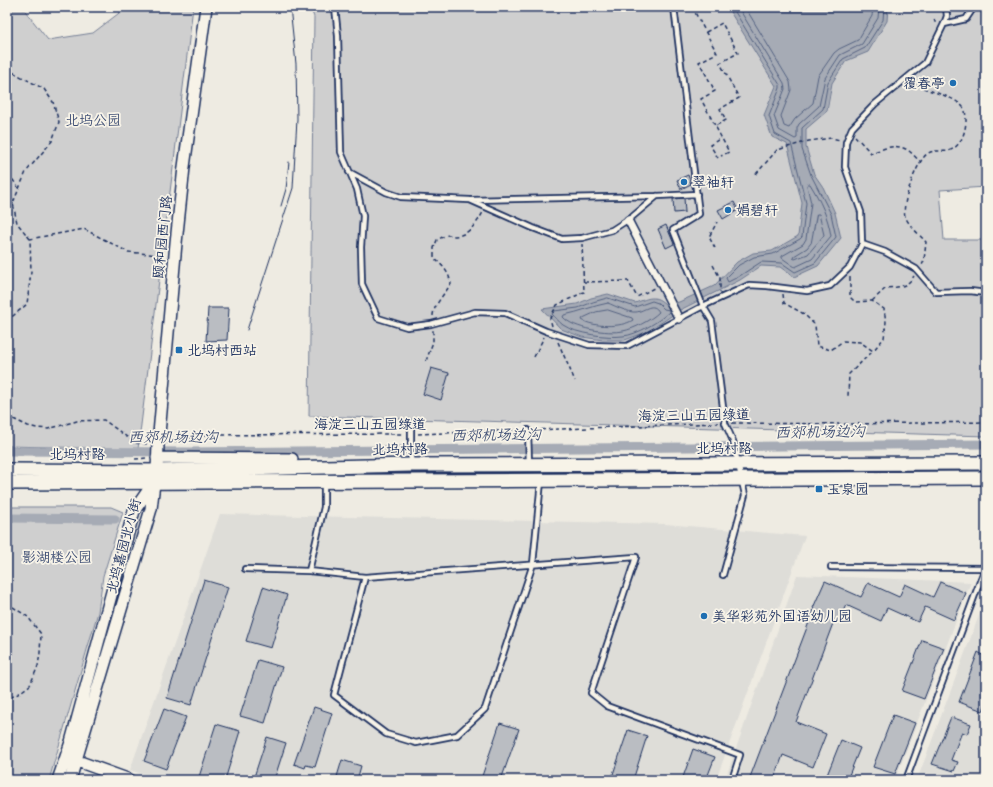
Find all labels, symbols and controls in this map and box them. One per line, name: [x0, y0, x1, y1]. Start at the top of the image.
place label: 覆春亭: [903, 75, 945, 95]
marker: 覆春亭: [948, 78, 958, 88]
park label: 北坞公园: [65, 112, 121, 132]
place label: 翠袖轩: [692, 174, 734, 194]
marker: 翠袖轩: [679, 177, 689, 187]
street label: 颐和园西门路: [150, 194, 178, 280]
place label: 娟碧轩: [736, 202, 778, 222]
marker: 娟碧轩: [723, 205, 733, 215]
place label: 北坞村西站: [187, 342, 257, 362]
marker: 北坞村西站: [174, 345, 184, 355]
street label: 海淀三山五园绿道: [638, 406, 750, 428]
street label: 海淀三山五园绿道: [314, 416, 426, 436]
water label: 西郊机场边沟: [775, 422, 867, 446]
water label: 西郊机场边沟: [451, 425, 543, 449]
water label: 西郊机场边沟: [128, 428, 220, 450]
street label: 北坞村路: [696, 440, 752, 460]
street label: 北坞村路: [372, 441, 428, 461]
street label: 北坞村路: [49, 446, 105, 466]
place label: 玉泉园: [827, 481, 869, 501]
marker: 玉泉园: [814, 484, 824, 494]
street label: 北坞嘉园北小街: [103, 497, 147, 596]
park label: 影湖楼公园: [22, 549, 92, 569]
place label: 美华彩苑外国语幼儿园: [712, 608, 852, 628]
marker: 美华彩苑外国语幼儿园: [699, 611, 709, 621]

